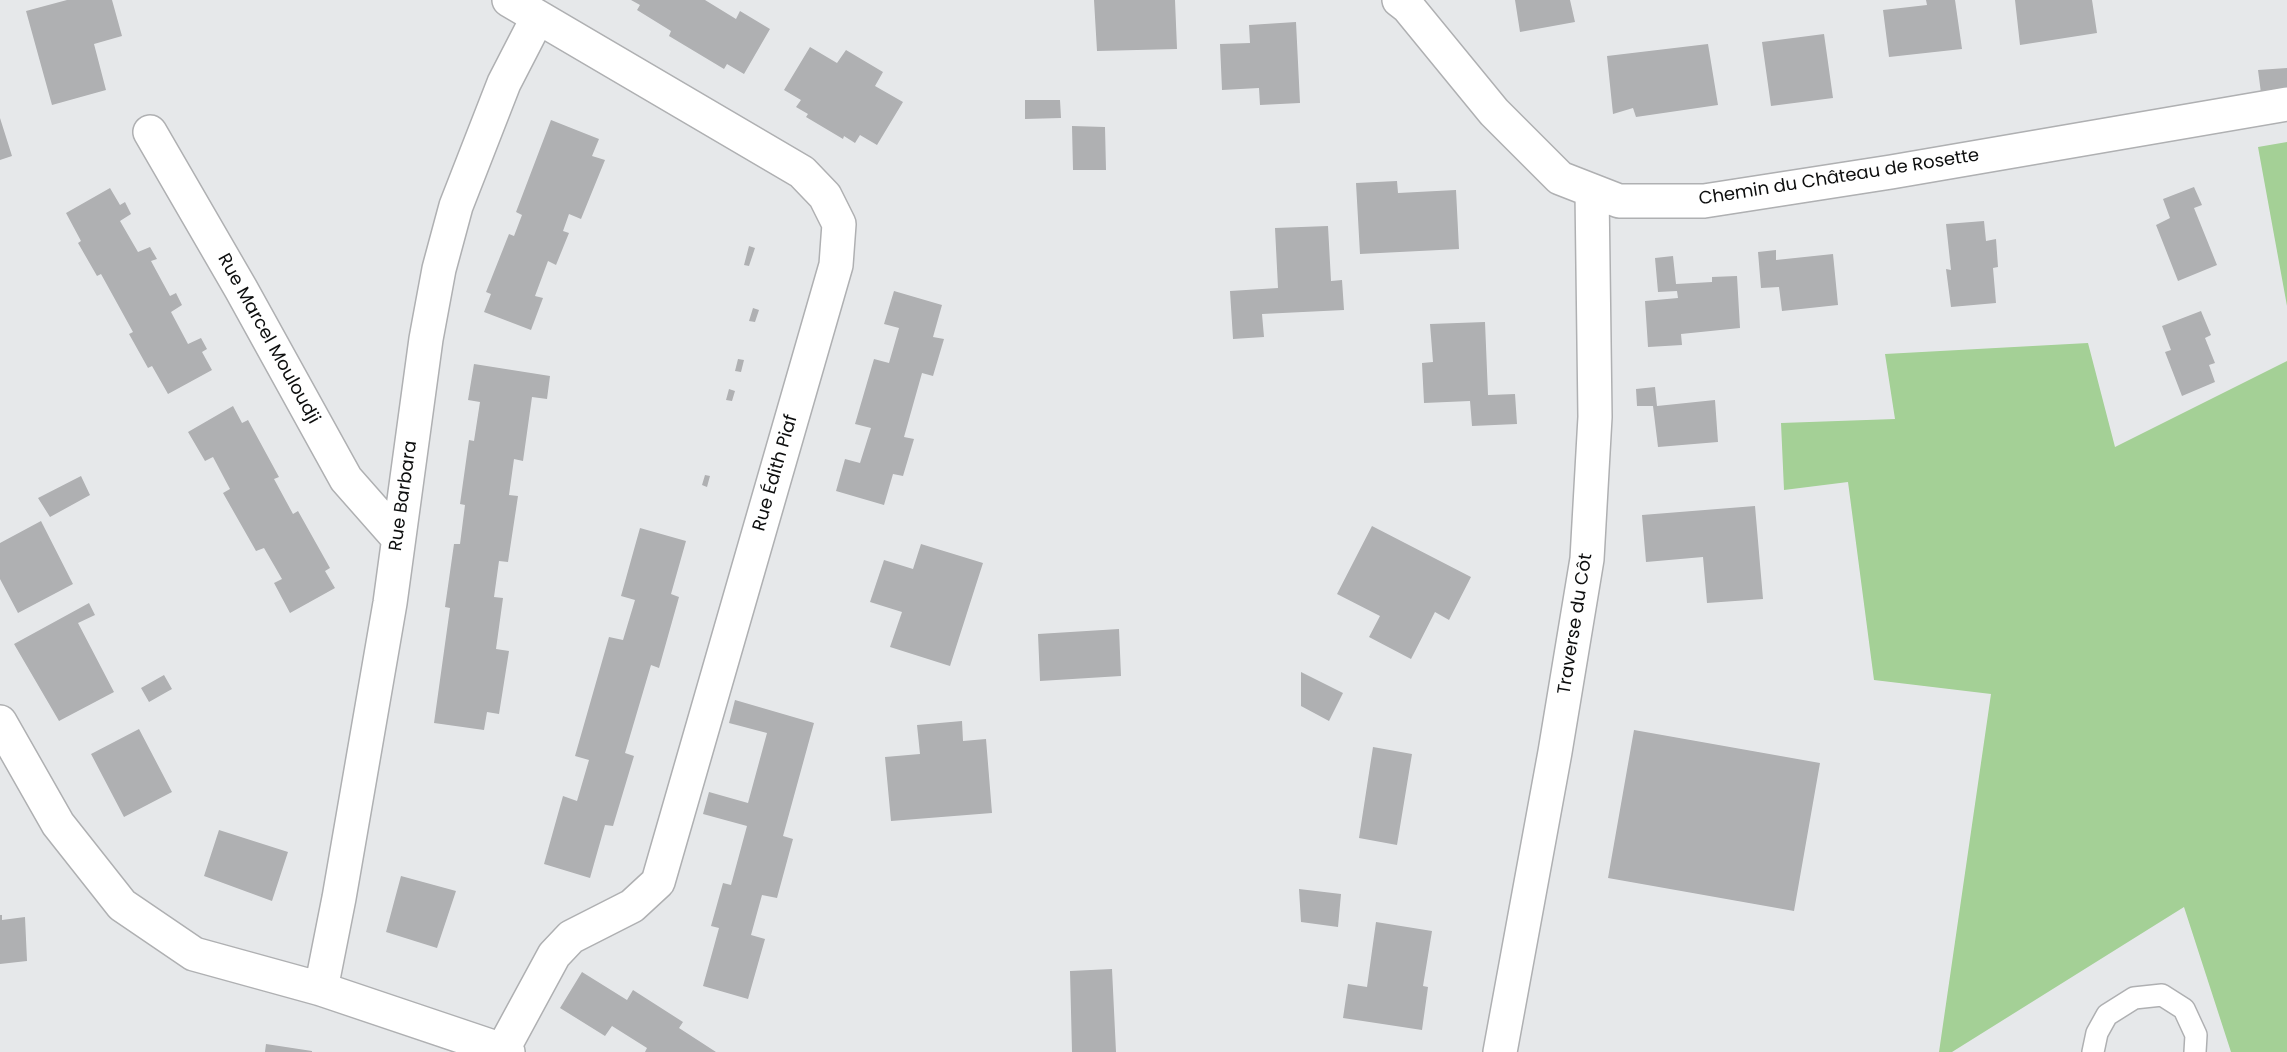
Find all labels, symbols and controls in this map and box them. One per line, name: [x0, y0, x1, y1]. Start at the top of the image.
street label: Chemin du Château de Rosette: [1697, 145, 1981, 211]
street label: Rue Marcel Mouloudji: [212, 250, 324, 428]
street label: Rue Édith Piaf: [749, 412, 803, 534]
street label: Rue Barbara: [386, 439, 422, 553]
street label: Traverse du Côt: [1554, 552, 1598, 696]

